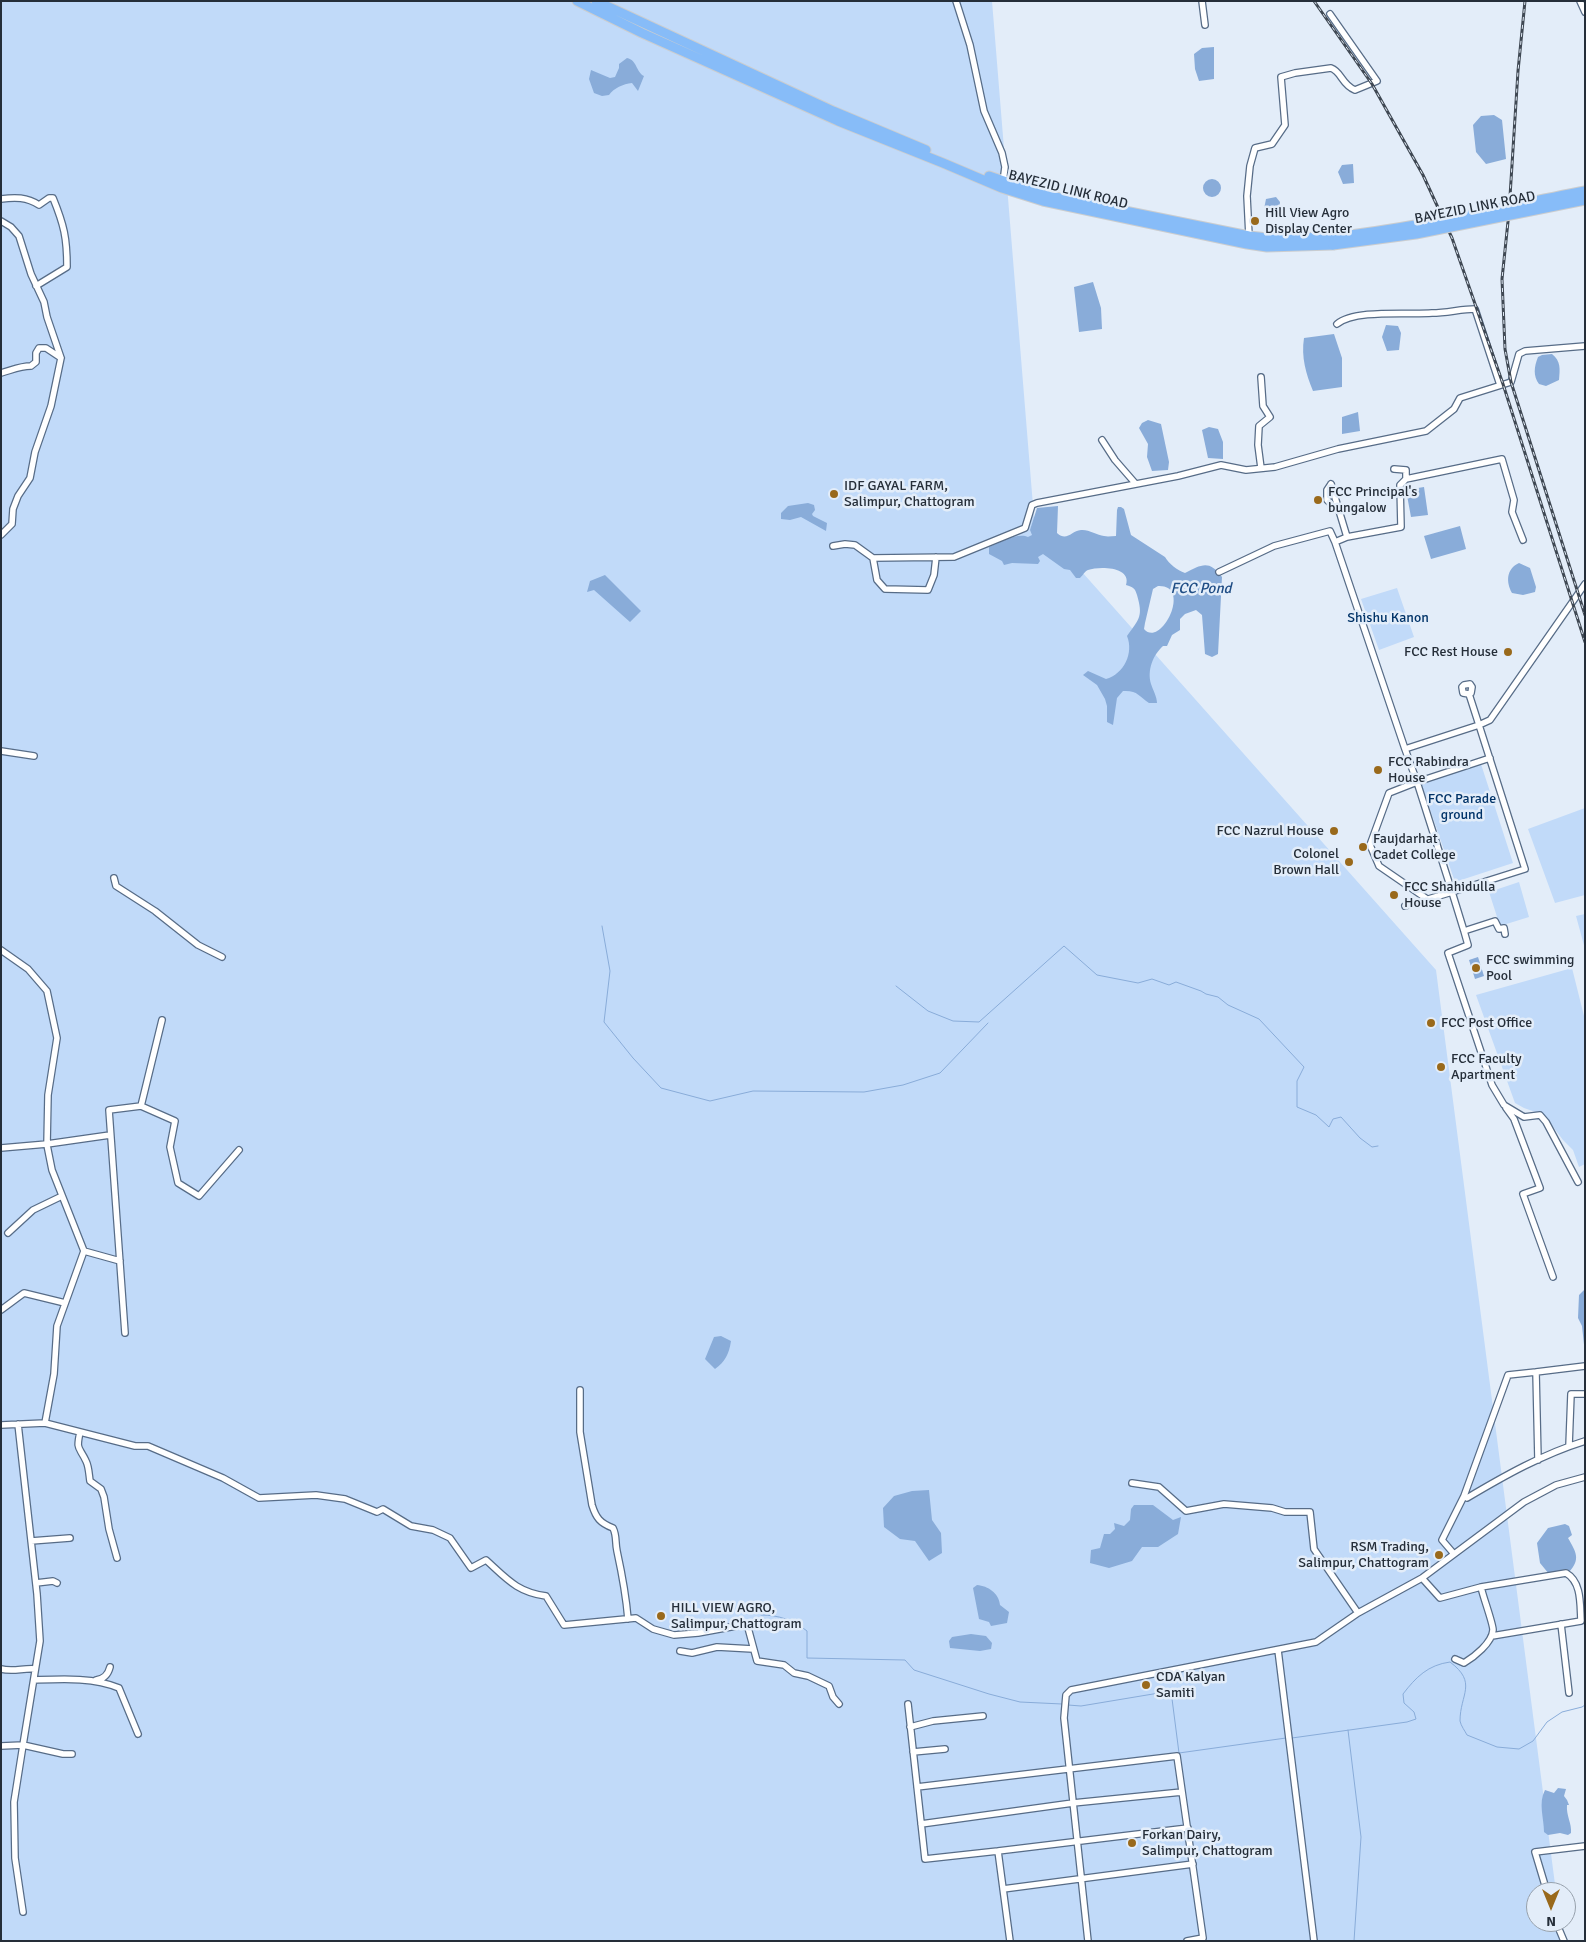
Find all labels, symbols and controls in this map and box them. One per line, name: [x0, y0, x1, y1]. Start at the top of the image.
street label: BAYEZID LINK ROAD: [1007, 167, 1129, 213]
street label: BAYEZID LINK ROAD: [1413, 188, 1537, 228]
place label: Hill View Agro Display Center: [1265, 205, 1352, 238]
marker: Hill View Agro Display Center: [1249, 215, 1261, 227]
place label: IDF GAYAL FARM, Salimpur, Chattogram: [844, 478, 975, 511]
place label: FCC Principal's bungalow: [1328, 484, 1417, 516]
marker: IDF GAYAL FARM, Salimpur, Chattogram: [828, 488, 840, 500]
marker: FCC Principal's bungalow: [1312, 494, 1324, 506]
water label: FCC Pond: [1170, 580, 1232, 598]
park label: Shishu Kanon: [1347, 610, 1429, 626]
place label: FCC Rest House: [1404, 644, 1498, 660]
marker: FCC Rest House: [1502, 646, 1514, 658]
place label: FCC Rabindra House: [1388, 754, 1469, 786]
marker: FCC Rabindra House: [1372, 764, 1384, 776]
park label: FCC Parade ground: [1428, 791, 1496, 824]
place label: FCC Nazrul House: [1216, 823, 1324, 839]
marker: FCC Nazrul House: [1328, 825, 1340, 837]
place label: Faujdarhat Cadet College: [1373, 831, 1456, 864]
marker: Faujdarhat Cadet College: [1357, 841, 1369, 853]
place label: Colonel Brown Hall: [1273, 846, 1339, 879]
marker: Colonel Brown Hall: [1343, 856, 1355, 868]
place label: FCC Shahidulla House: [1404, 879, 1495, 912]
marker: FCC Shahidulla House: [1388, 889, 1400, 901]
place label: FCC swimming Pool: [1486, 952, 1574, 984]
marker: FCC swimming Pool: [1470, 962, 1482, 974]
place label: FCC Post Office: [1441, 1015, 1532, 1031]
marker: FCC Post Office: [1425, 1017, 1437, 1029]
place label: FCC Faculty Apartment: [1451, 1051, 1522, 1084]
marker: FCC Faculty Apartment: [1435, 1061, 1447, 1073]
place label: RSM Trading, Salimpur, Chattogram: [1298, 1539, 1429, 1571]
marker: RSM Trading, Salimpur, Chattogram: [1433, 1549, 1445, 1561]
place label: HILL VIEW AGRO, Salimpur, Chattogram: [671, 1600, 802, 1632]
marker: HILL VIEW AGRO, Salimpur, Chattogram: [655, 1610, 667, 1622]
place label: CDA Kalyan Samiti: [1156, 1669, 1225, 1701]
marker: CDA Kalyan Samiti: [1140, 1679, 1152, 1691]
place label: Forkan Dairy, Salimpur, Chattogram: [1142, 1827, 1273, 1860]
marker: Forkan Dairy, Salimpur, Chattogram: [1126, 1837, 1138, 1849]
north arrow: [1526, 1882, 1576, 1932]
text: N: [1546, 1913, 1556, 1930]

